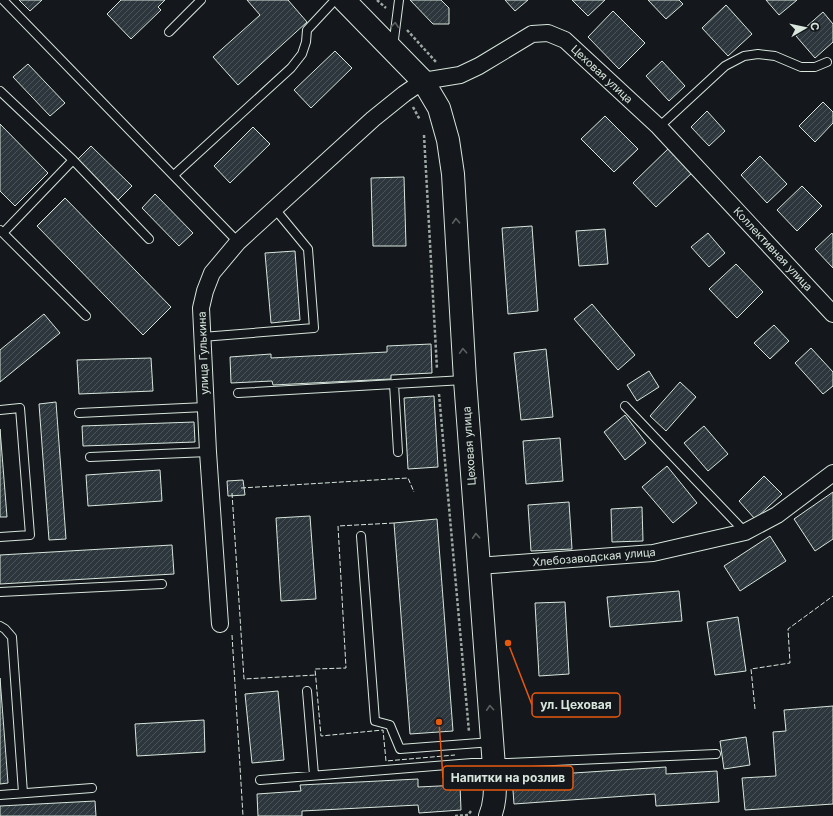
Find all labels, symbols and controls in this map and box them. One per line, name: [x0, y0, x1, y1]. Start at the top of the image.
north arrow: [785, 8, 825, 48]
text: С: [807, 21, 822, 32]
one-way arrow: [391, 22, 400, 28]
street label: Цеховая улица: [568, 42, 636, 106]
street label: Коллективная улица: [730, 204, 816, 294]
one-way arrow: [451, 218, 460, 224]
street label: улица Гулькина: [195, 311, 211, 395]
one-way arrow: [459, 348, 467, 354]
street label: Цеховая улица: [459, 406, 479, 486]
one-way arrow: [472, 533, 481, 539]
street label: Хлебозаводская улица: [532, 545, 656, 569]
callout: ул. Цеховая: [532, 693, 620, 717]
text: ул. Цеховая: [540, 697, 612, 712]
one-way arrow: [485, 705, 494, 711]
callout: Напитки на розлив: [443, 766, 573, 790]
text: Напитки на розлив: [451, 770, 565, 785]

